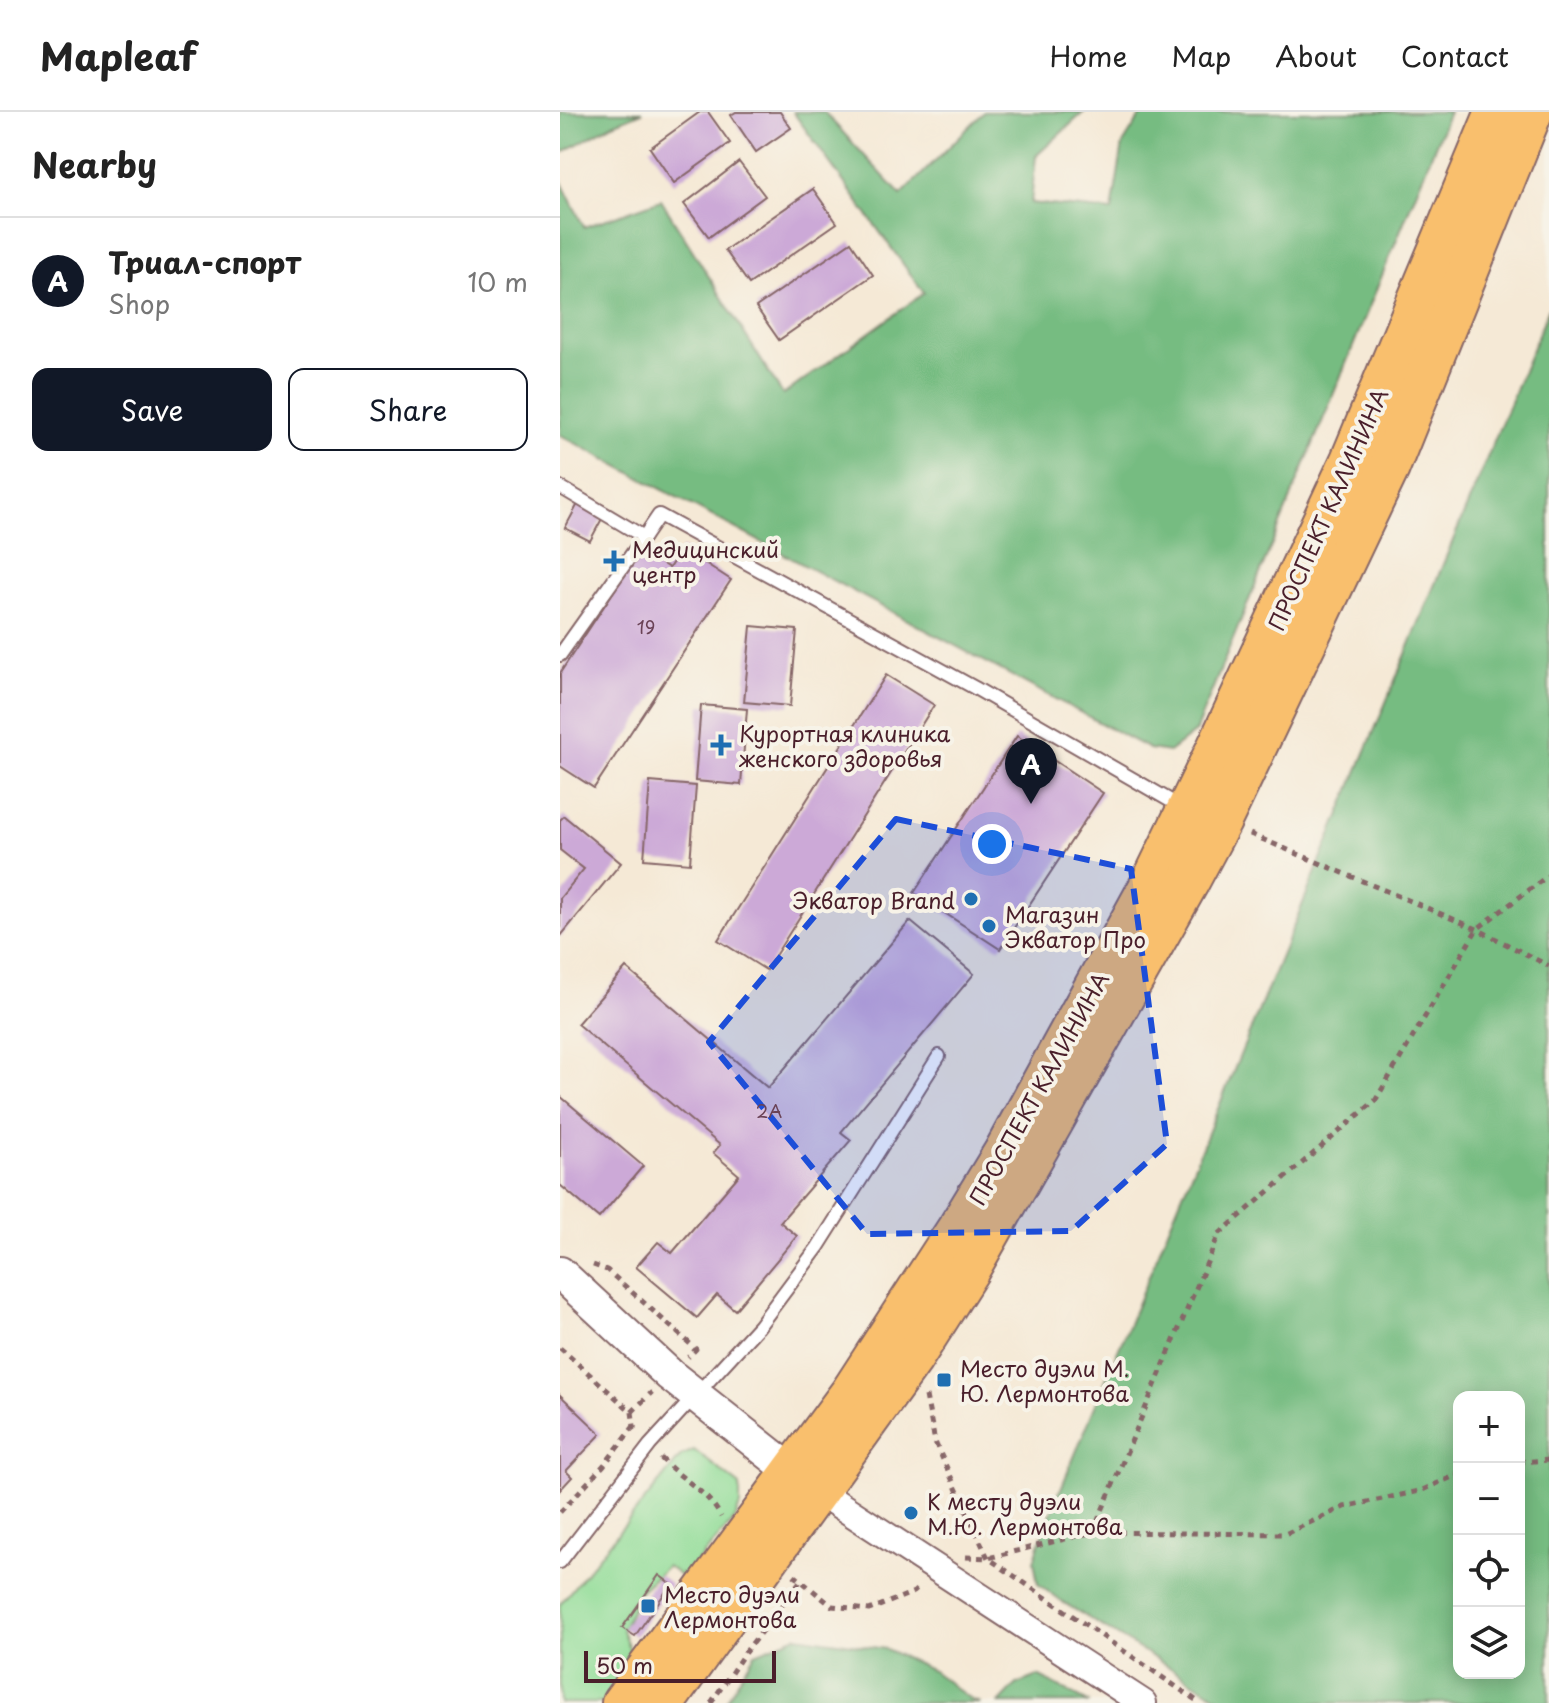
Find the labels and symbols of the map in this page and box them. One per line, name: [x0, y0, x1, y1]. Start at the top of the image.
street label: ПРОСПЕКТ КАЛИНИНА: [1259, 382, 1395, 635]
place label: Медицинский центр: [632, 532, 779, 590]
marker: Медицинский центр: [603, 550, 625, 572]
house number: 19: [637, 613, 655, 640]
place label: Курортная клиника женского здоровья: [738, 716, 950, 774]
marker: Курортная клиника женского здоровья: [710, 734, 732, 756]
pin: A: [1005, 738, 1057, 804]
your location: [972, 824, 1012, 864]
place label: Экватор Brand: [793, 883, 955, 916]
marker: Экватор Brand: [962, 890, 980, 908]
place label: Магазин Экватор Про: [1005, 897, 1146, 955]
marker: Магазин Экватор Про: [980, 917, 998, 935]
street label: ПРОСПЕКТ КАЛИНИНА: [960, 965, 1116, 1211]
house number: 2А: [756, 1097, 782, 1124]
place label: Место дуэли М. Ю. Лермонтова: [960, 1351, 1130, 1409]
marker: Место дуэли М. Ю. Лермонтова: [935, 1371, 953, 1389]
place label: К месту дуэли М.Ю. Лермонтова: [927, 1484, 1123, 1542]
marker: К месту дуэли М.Ю. Лермонтова: [902, 1504, 920, 1522]
place label: Место дуэли Лермонтова: [664, 1577, 800, 1635]
marker: Место дуэли Лермонтова: [639, 1597, 657, 1615]
scale bar: [584, 1647, 776, 1683]

